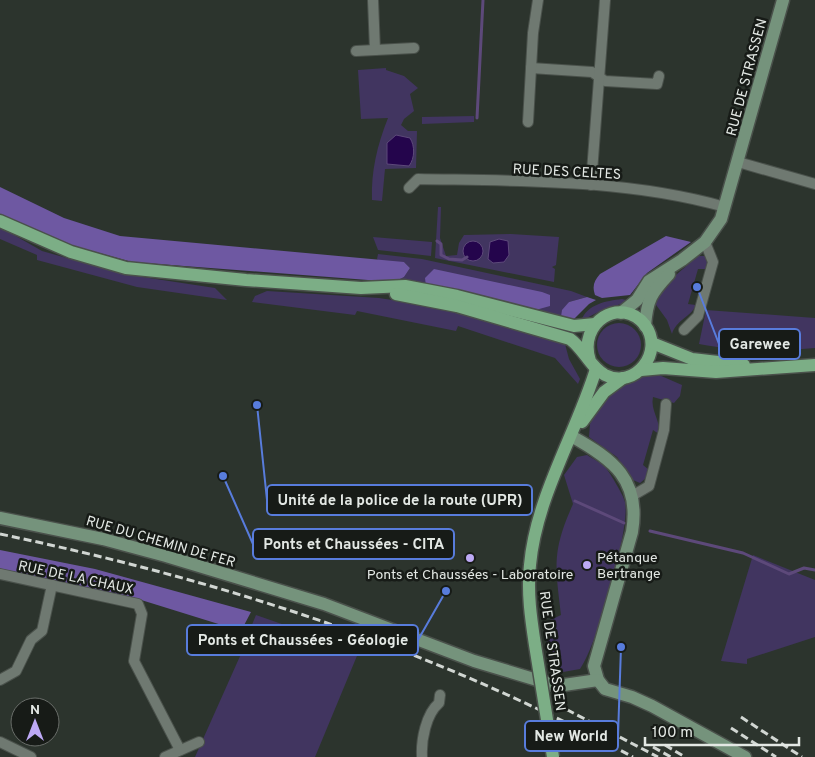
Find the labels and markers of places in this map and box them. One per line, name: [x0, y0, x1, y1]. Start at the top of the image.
callout: Garewee: [719, 329, 800, 359]
callout: Unité de la police de la route (UPR): [267, 485, 532, 515]
callout: Ponts et Chaussées - CITA: [253, 529, 454, 559]
place label: Pétanque Bertrange: [597, 550, 661, 583]
marker: Ponts et Chaussées - Laboratoire: [464, 552, 476, 564]
marker: Pétanque Bertrange: [581, 559, 593, 571]
place label: Ponts et Chaussées - Laboratoire: [367, 567, 573, 584]
callout: Ponts et Chaussées - Géologie: [187, 625, 418, 655]
callout: New World: [525, 721, 618, 751]

